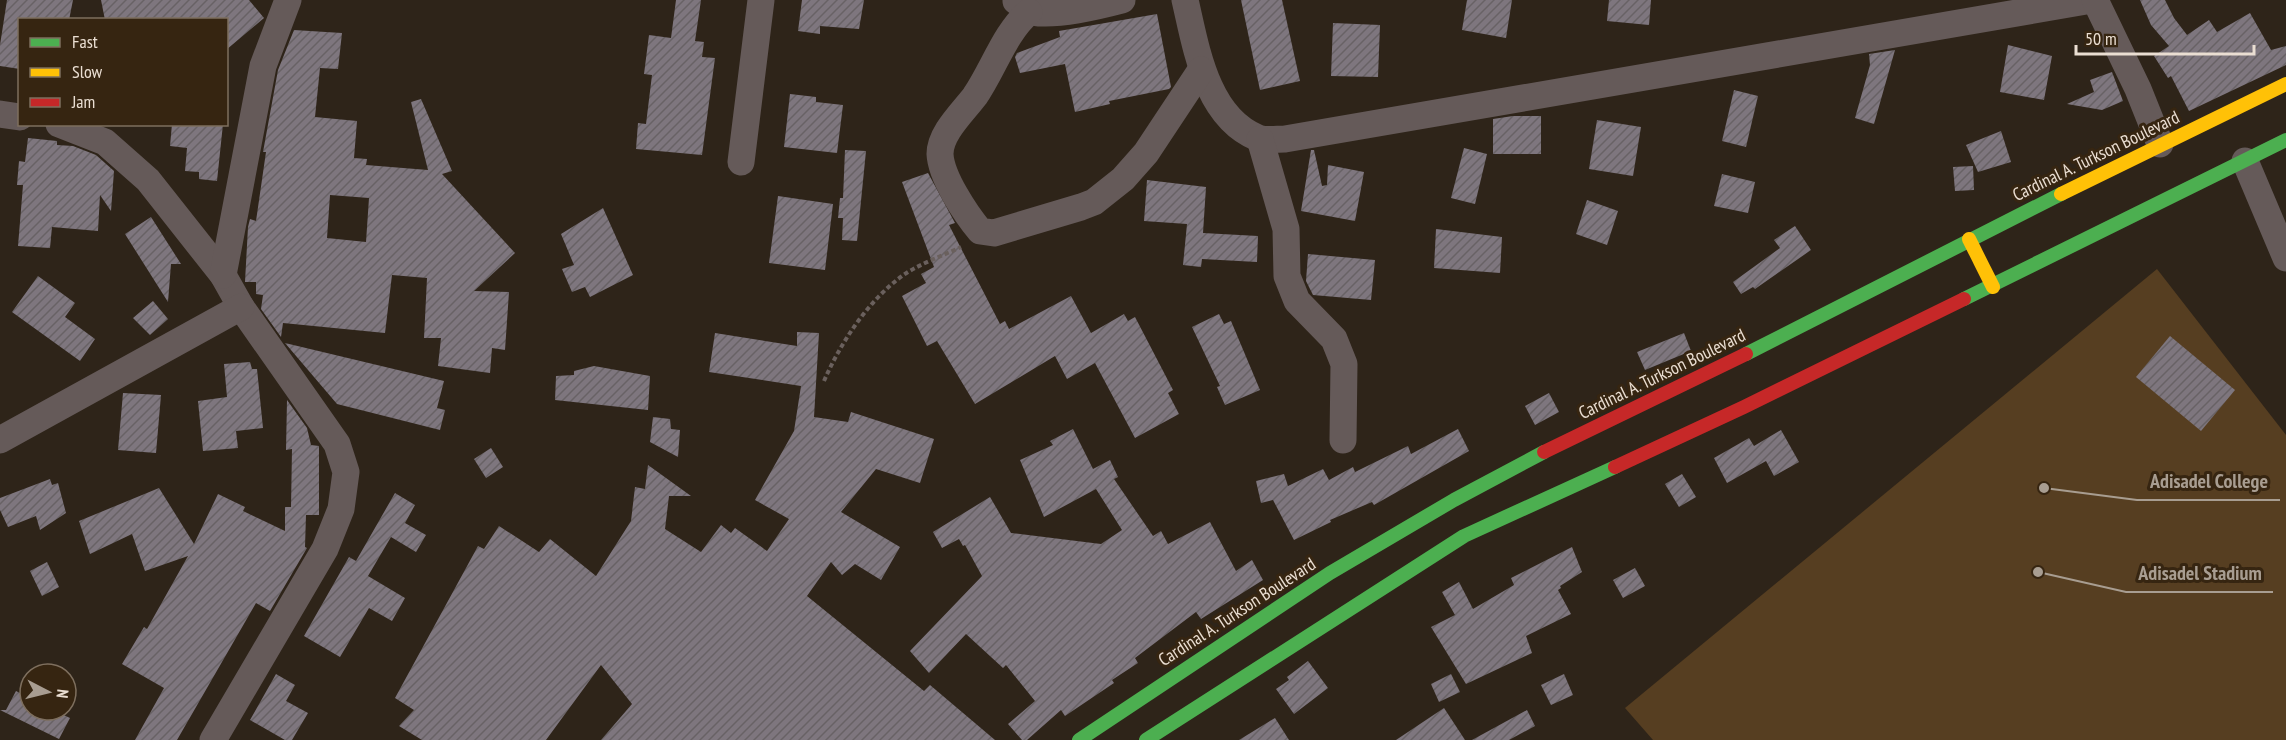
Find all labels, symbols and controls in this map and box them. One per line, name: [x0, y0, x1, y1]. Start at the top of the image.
legend: [18, 18, 228, 126]
scale bar: [2076, 18, 2254, 56]
text: 50 m: [2085, 27, 2117, 50]
text: Fast: [72, 30, 98, 53]
text: Slow: [72, 60, 103, 83]
text: Jam: [71, 90, 95, 113]
street label: Cardinal A. Turkson Boulevard: [2009, 105, 2183, 206]
street label: Cardinal A. Turkson Boulevard: [1575, 323, 1749, 424]
callout: Adisadel College: [2137, 462, 2280, 500]
text: Adisadel College: [2149, 468, 2268, 494]
street label: Cardinal A. Turkson Boulevard: [1154, 552, 1320, 671]
callout: Adisadel Stadium: [2126, 554, 2273, 592]
text: Adisadel Stadium: [2137, 560, 2262, 586]
north arrow: [18, 662, 78, 722]
text: N: [52, 688, 73, 699]

